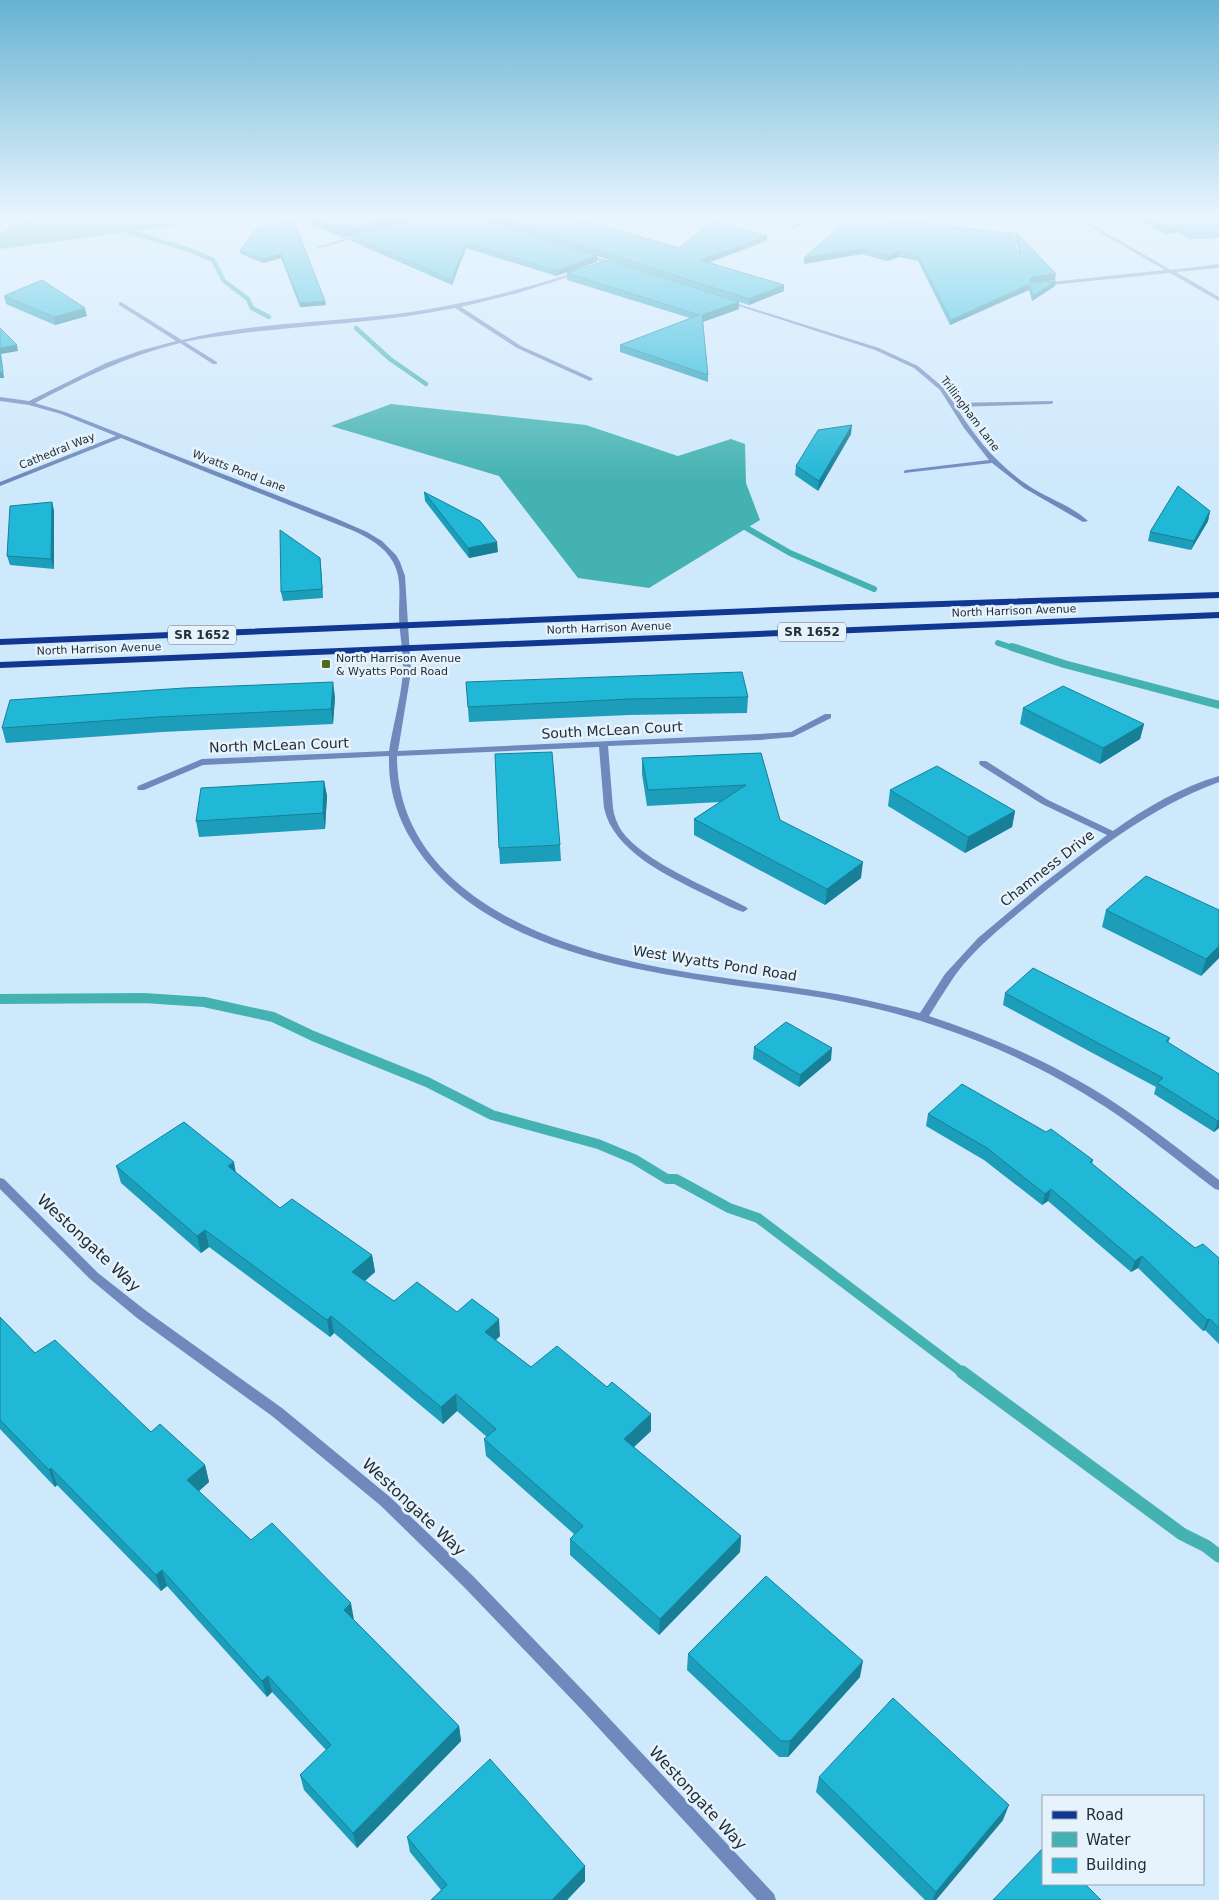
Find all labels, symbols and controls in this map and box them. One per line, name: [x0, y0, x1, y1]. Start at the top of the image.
street label: Trillingham Lane: [937, 373, 1003, 454]
street label: Cathedral Way: [17, 430, 97, 472]
street label: Wyatts Pond Lane: [191, 447, 288, 495]
street label: North Harrison Avenue: [951, 602, 1077, 620]
street label: North Harrison Avenue: [546, 619, 672, 637]
road number: SR 1652: [778, 622, 846, 642]
road number: SR 1652: [168, 626, 236, 644]
street label: North Harrison Avenue: [36, 640, 162, 658]
place label: North Harrison Avenue & Wyatts Pond Road: [336, 652, 461, 678]
marker: North Harrison Avenue & Wyatts Pond Road: [320, 658, 332, 670]
street label: South McLean Court: [541, 718, 684, 742]
street label: North McLean Court: [209, 735, 350, 755]
street label: Chamness Drive: [997, 826, 1097, 910]
street label: West Wyatts Pond Road: [632, 942, 798, 984]
street label: Westongate Way: [33, 1190, 145, 1296]
street label: Westongate Way: [358, 1454, 470, 1560]
street label: Westongate Way: [645, 1742, 751, 1854]
legend: [1042, 1795, 1204, 1885]
text: Road: [1086, 1806, 1124, 1824]
text: Water: [1086, 1831, 1131, 1849]
text: Building: [1086, 1856, 1147, 1874]

